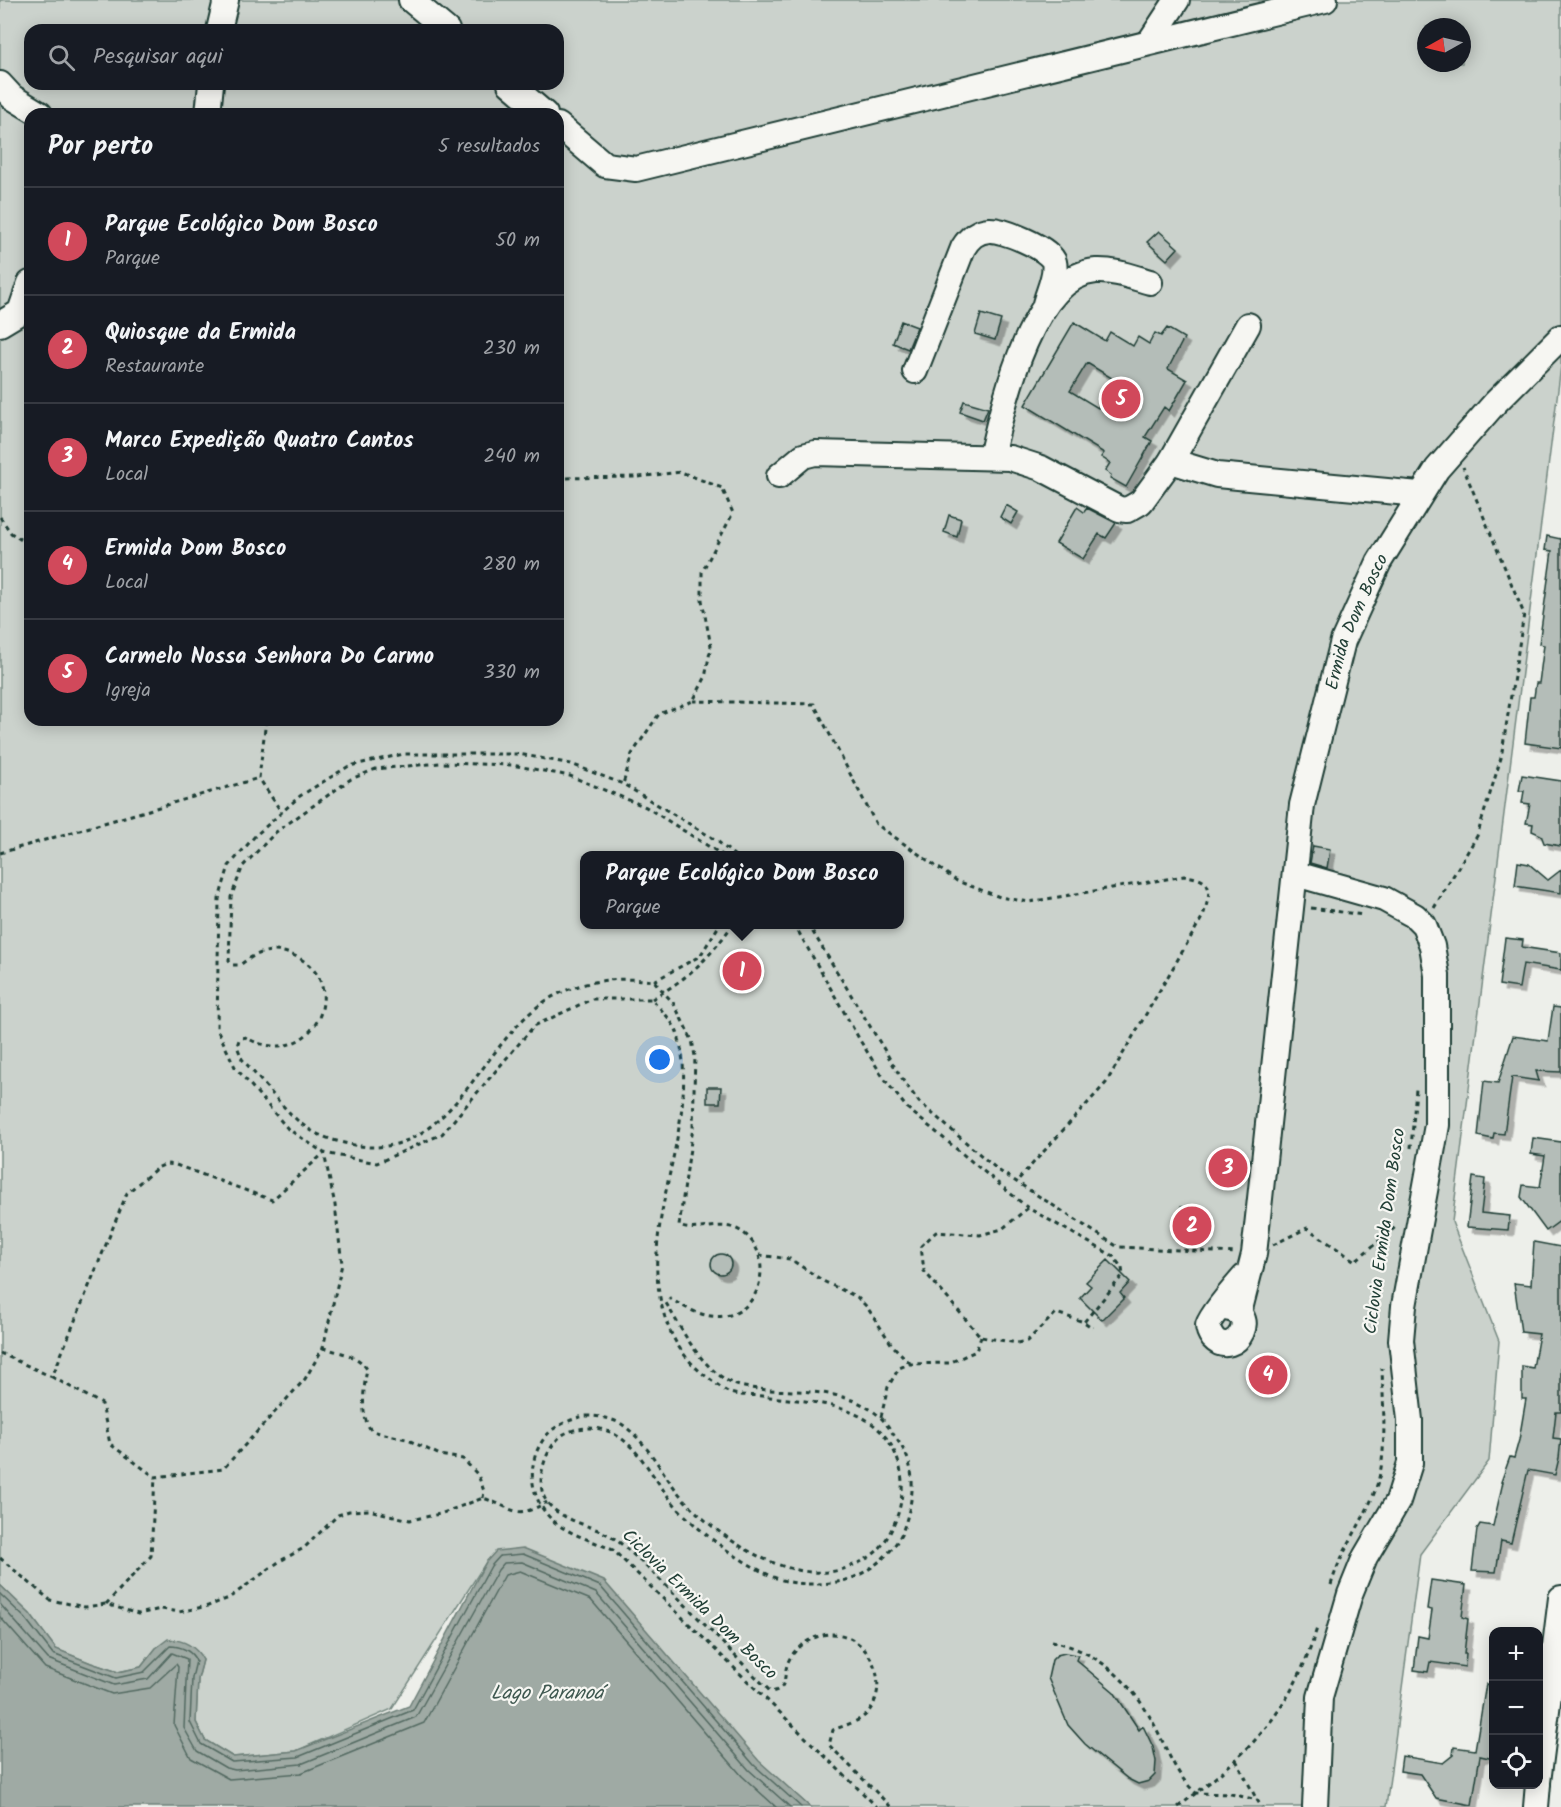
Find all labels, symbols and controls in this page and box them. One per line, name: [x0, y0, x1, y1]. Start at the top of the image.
north arrow: [1417, 18, 1471, 72]
search box: [24, 24, 564, 90]
text: Pesquisar aqui: [93, 40, 223, 75]
icon: search: [45, 41, 78, 74]
text: Por perto: [48, 126, 153, 168]
text: 5 resultados: [438, 131, 540, 163]
text: Parque Ecológico Dom Bosco: [105, 208, 378, 243]
text: 1: [64, 225, 71, 257]
text: 50 m: [495, 225, 540, 257]
text: Parque: [105, 243, 160, 275]
text: Quiosque da Ermida: [105, 316, 296, 351]
text: 2: [62, 333, 73, 365]
text: 230 m: [483, 333, 540, 365]
text: Restaurante: [105, 351, 204, 383]
pin: 5: [1102, 376, 1140, 422]
text: Marco Expedição Quatro Cantos: [105, 424, 414, 459]
text: 3: [62, 441, 73, 473]
text: 240 m: [483, 441, 540, 473]
text: Local: [105, 459, 148, 491]
text: Ermida Dom Bosco: [105, 532, 286, 567]
street label: Ermida Dom Bosco: [1318, 548, 1397, 693]
text: 4: [62, 549, 73, 581]
text: 280 m: [482, 549, 540, 581]
text: Local: [105, 567, 148, 599]
text: Carmelo Nossa Senhora Do Carmo: [105, 640, 434, 675]
text: 5: [62, 657, 73, 689]
text: 330 m: [483, 657, 540, 689]
text: Igreja: [105, 675, 151, 707]
popup: [580, 851, 904, 929]
text: Parque Ecológico Dom Bosco: [606, 857, 878, 892]
text: Parque: [606, 892, 661, 924]
pin: 1: [722, 948, 762, 994]
your location: [645, 1045, 674, 1074]
street label: Ciclovia Ermida Dom Bosco: [1357, 1126, 1414, 1336]
pin: 3: [1208, 1146, 1248, 1190]
pin: 2: [1172, 1204, 1212, 1248]
pin: 4: [1248, 1352, 1288, 1398]
street label: Ciclovia Ermida Dom Bosco: [614, 1523, 784, 1688]
map controls: [1489, 1627, 1543, 1789]
button: +: [1489, 1627, 1543, 1681]
water label: Lago Paranoá: [491, 1678, 609, 1710]
button: −: [1489, 1681, 1543, 1735]
button: locate: [1489, 1735, 1543, 1789]

